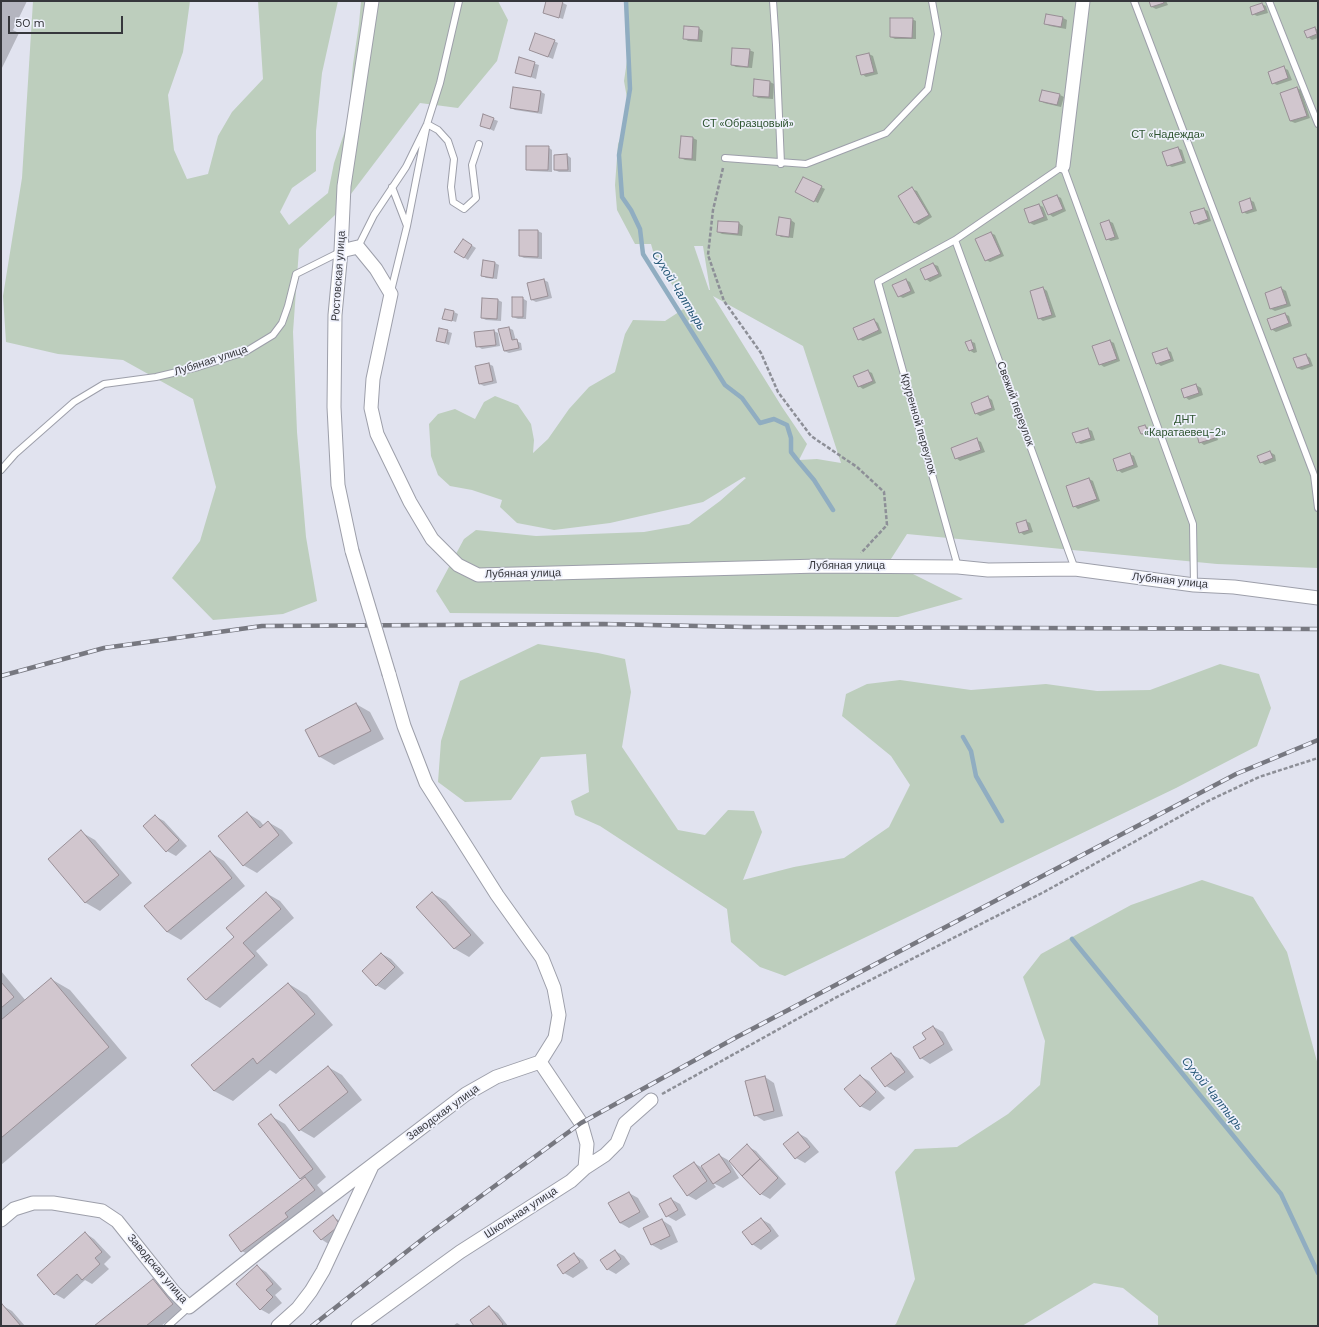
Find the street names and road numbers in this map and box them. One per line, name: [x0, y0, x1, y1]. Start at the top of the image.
street label: Ростовская улица: [329, 230, 349, 322]
street label: Лубяная улица: [173, 343, 249, 379]
street label: Свежий переулок: [994, 360, 1036, 448]
street label: Круренной переулок: [897, 372, 939, 476]
street label: Лубяная улица: [809, 559, 885, 573]
street label: Лубяная улица: [485, 567, 561, 581]
street label: Лубяная улица: [1131, 570, 1209, 592]
street label: Заводская улица: [404, 1082, 482, 1144]
street label: Школьная улица: [482, 1184, 560, 1242]
street label: Заводская улица: [124, 1232, 190, 1306]

